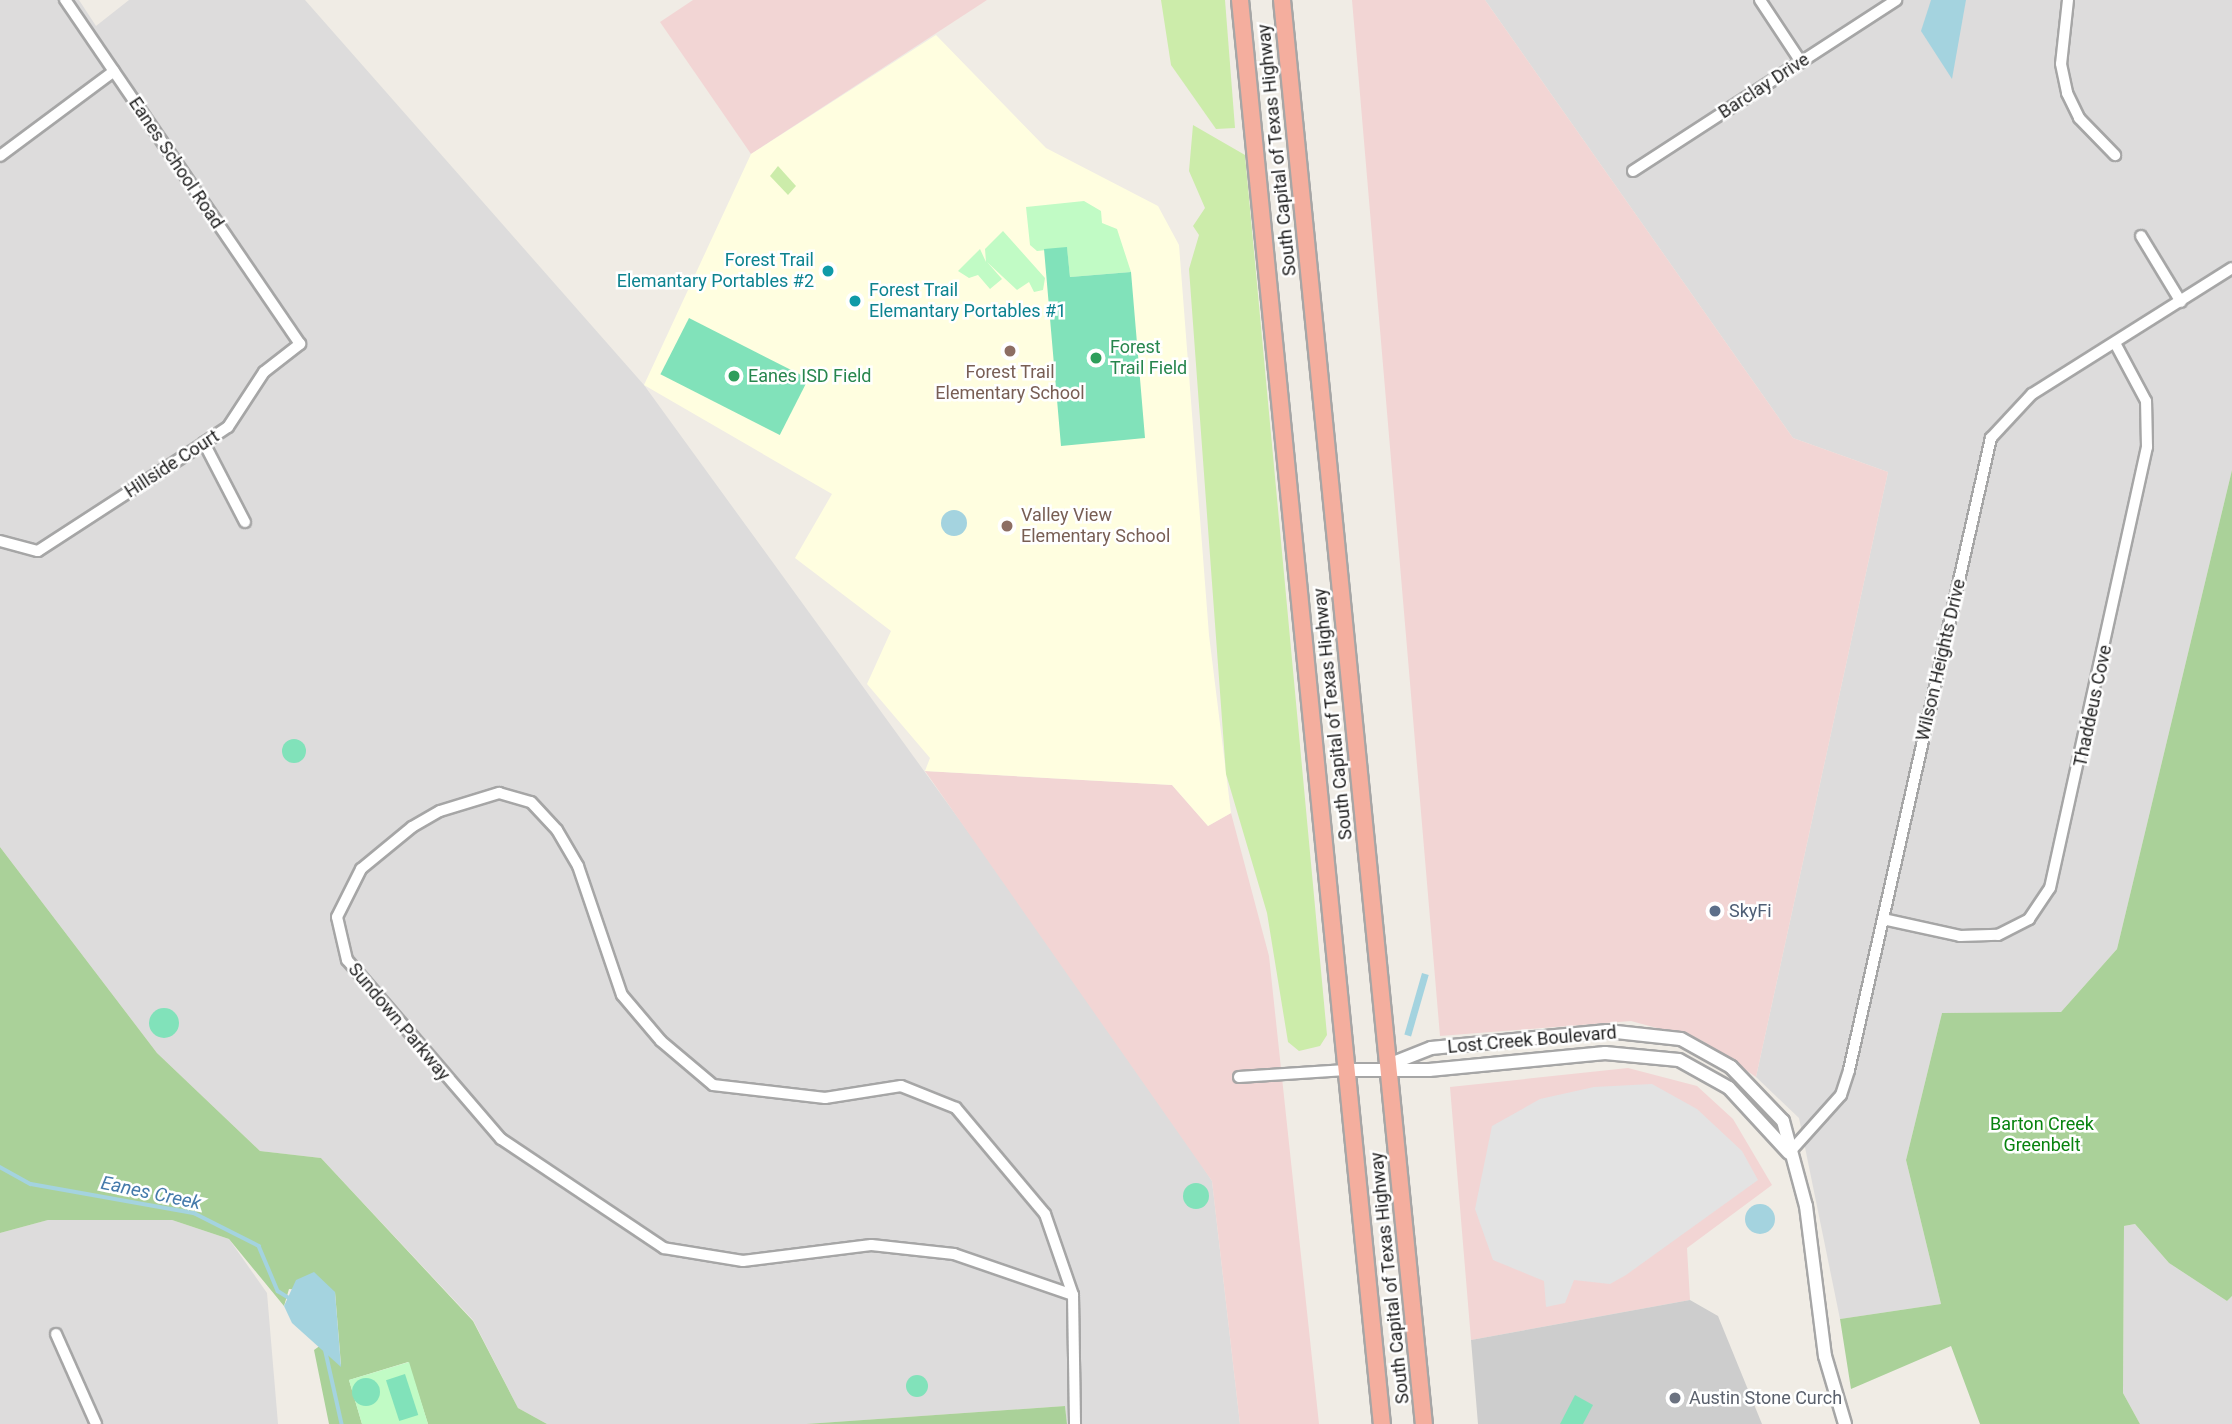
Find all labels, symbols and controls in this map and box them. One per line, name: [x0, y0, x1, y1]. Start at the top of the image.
street label: South Capital of Texas Highway: [1253, 23, 1301, 277]
street label: Barclay Drive: [1715, 49, 1813, 123]
street label: Eanes School Road: [124, 93, 228, 233]
place label: Forest Trail Elemantary Portables #2: [617, 250, 814, 292]
marker: Forest Trail Elemantary Portables #2: [820, 263, 836, 279]
place label: Forest Trail Elemantary Portables #1: [869, 280, 1066, 322]
marker: Forest Trail Elemantary Portables #1: [847, 293, 863, 309]
place label: Forest Trail Field: [1110, 337, 1187, 380]
marker: Forest Trail Elementary School: [1002, 343, 1018, 359]
marker: Forest Trail Field: [1088, 350, 1104, 366]
place label: Forest Trail Elementary School: [935, 362, 1085, 404]
place label: Eanes ISD Field: [748, 365, 872, 387]
marker: Eanes ISD Field: [726, 368, 742, 384]
street label: Hillside Court: [121, 425, 223, 503]
place label: Valley View Elementary School: [1021, 505, 1170, 548]
marker: Valley View Elementary School: [999, 518, 1015, 534]
street label: Wilson Heights Drive: [1912, 577, 1970, 743]
street label: South Capital of Texas Highway: [1309, 587, 1357, 841]
street label: Thaddeus Cove: [2070, 643, 2116, 769]
place label: SkyFi: [1729, 900, 1772, 922]
marker: SkyFi: [1707, 903, 1723, 919]
street label: Sundown Parkway: [344, 959, 454, 1085]
street label: Lost Creek Boulevard: [1447, 1022, 1617, 1058]
park label: Barton Creek Greenbelt: [1990, 1114, 2094, 1156]
street label: South Capital of Texas Highway: [1366, 1151, 1414, 1405]
water label: Eanes Creek: [99, 1171, 203, 1215]
place label: Austin Stone Curch: [1689, 1387, 1842, 1409]
marker: Austin Stone Curch: [1667, 1390, 1683, 1406]

